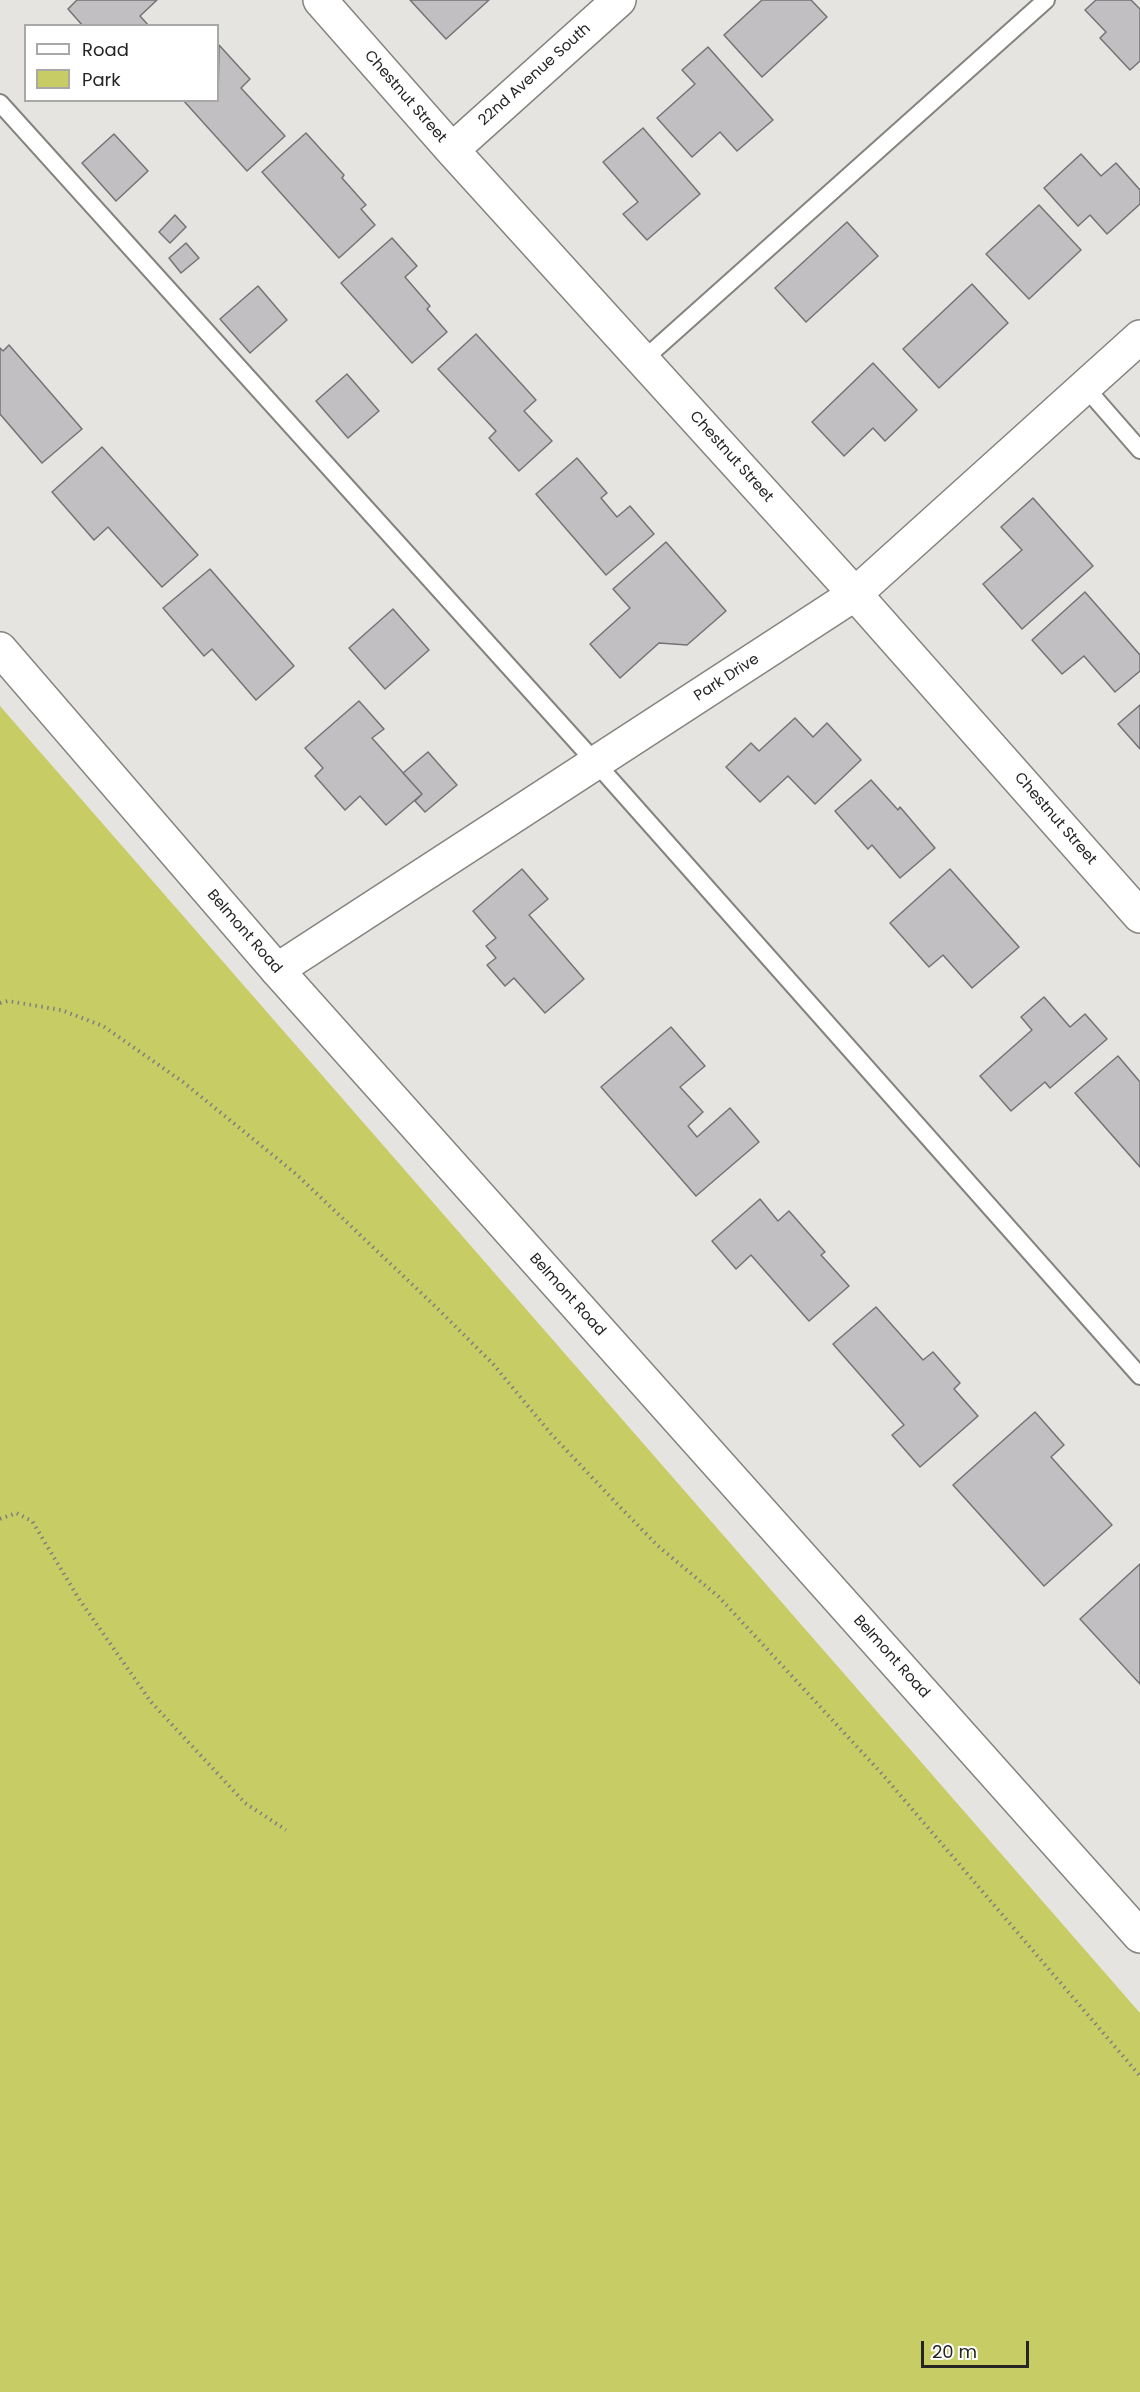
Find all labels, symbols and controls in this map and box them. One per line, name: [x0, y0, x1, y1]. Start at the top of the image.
street label: 22nd Avenue South: [475, 20, 595, 130]
legend: [24, 24, 219, 102]
text: Road: [82, 37, 129, 62]
street label: Chestnut Street: [360, 47, 450, 147]
text: Park: [82, 67, 121, 92]
street label: Chestnut Street: [685, 408, 777, 506]
street label: Park Drive: [691, 650, 763, 706]
street label: Chestnut Street: [1010, 769, 1100, 869]
street label: Belmont Road: [203, 886, 285, 978]
street label: Belmont Road: [525, 1250, 609, 1340]
street label: Belmont Road: [849, 1612, 933, 1702]
scale bar: [924, 2329, 1032, 2367]
text: 20 m: [932, 2339, 977, 2364]

